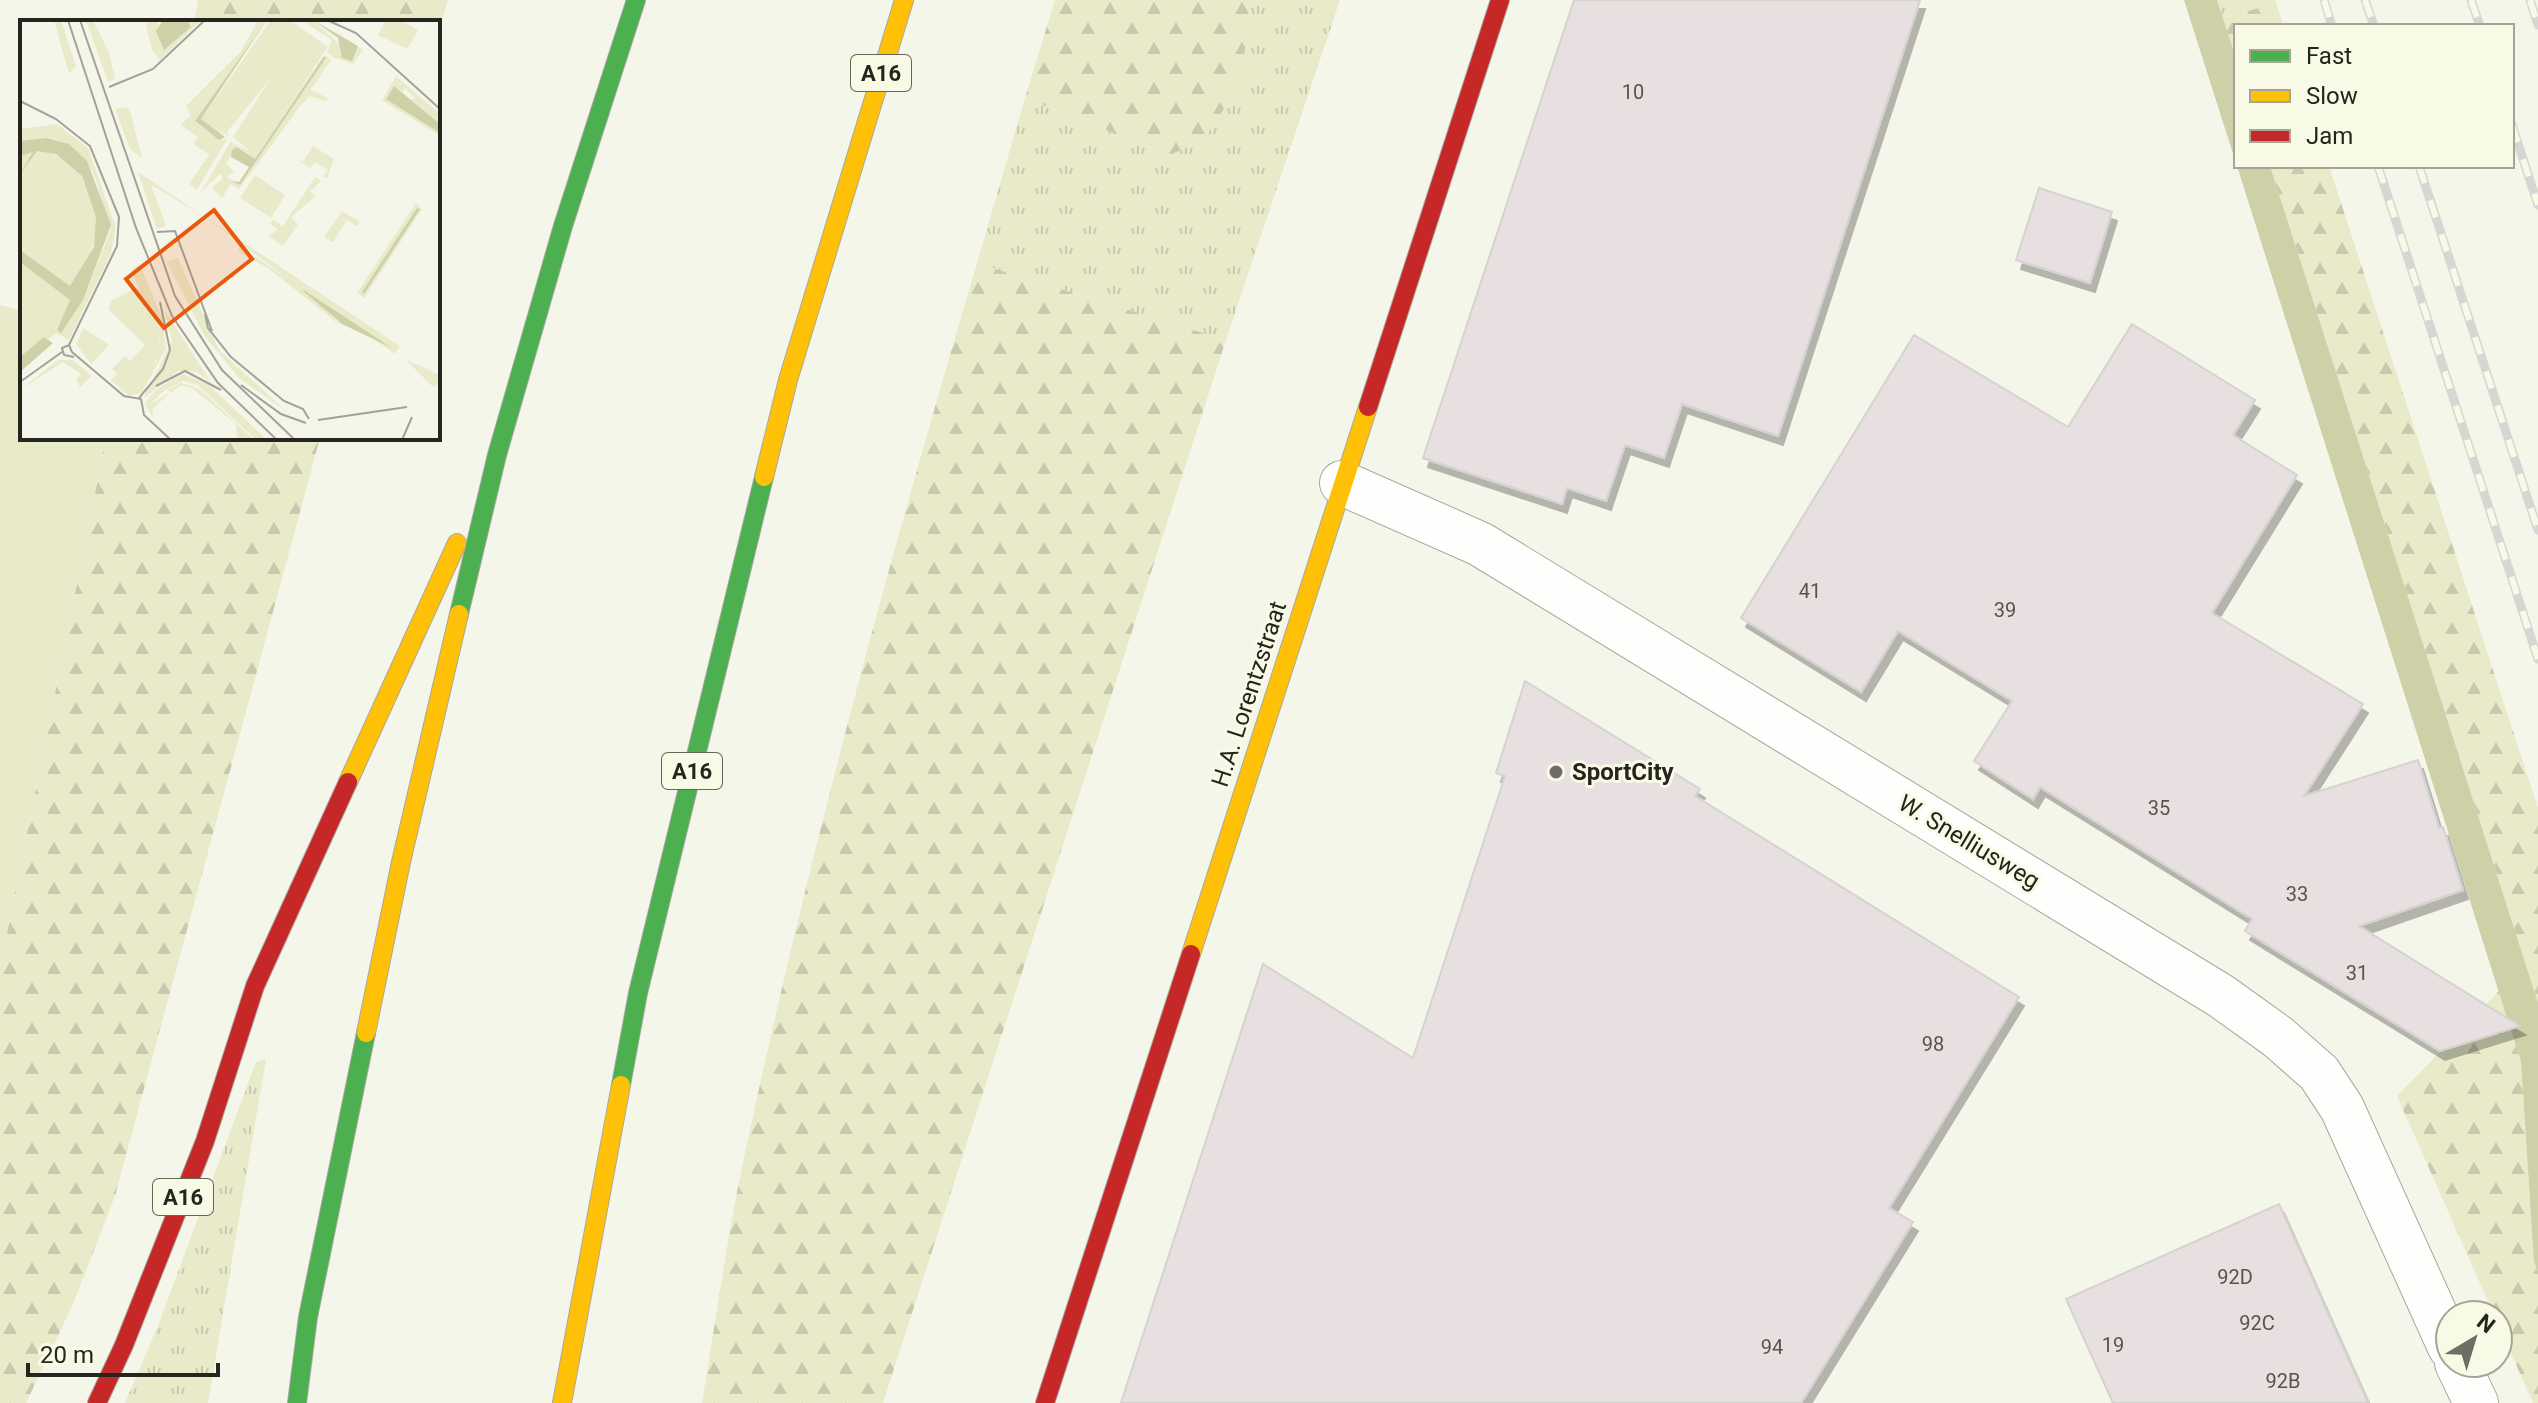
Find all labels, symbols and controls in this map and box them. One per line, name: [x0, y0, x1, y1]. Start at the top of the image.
inset map: [20, 20, 440, 440]
legend: [2234, 24, 2514, 168]
text: Fast: [2306, 42, 2352, 70]
road number: A16: [851, 55, 911, 91]
house number: 10: [1622, 80, 1644, 104]
text: Slow: [2306, 82, 2358, 110]
text: Jam: [2306, 122, 2353, 150]
house number: 41: [1799, 579, 1821, 603]
street label: H.A. Lorentzstraat: [1206, 598, 1292, 790]
house number: 39: [1994, 598, 2016, 622]
road number: A16: [662, 753, 722, 789]
place label: SportCity: [1572, 758, 1674, 786]
marker: SportCity: [1547, 763, 1565, 781]
street label: W. Snelliusweg: [1893, 789, 2045, 895]
house number: 35: [2148, 796, 2170, 820]
house number: 33: [2286, 882, 2308, 906]
house number: 31: [2346, 961, 2368, 985]
house number: 98: [1922, 1032, 1944, 1056]
road number: A16: [153, 1179, 213, 1215]
house number: 92D: [2217, 1265, 2253, 1289]
north arrow: [2434, 1299, 2514, 1379]
text: N: [2472, 1309, 2500, 1338]
house number: 92C: [2239, 1311, 2275, 1335]
scale bar: [28, 1327, 218, 1377]
house number: 19: [2102, 1333, 2124, 1357]
house number: 94: [1761, 1335, 1783, 1359]
text: 20 m: [40, 1341, 94, 1369]
house number: 92B: [2266, 1369, 2300, 1393]

